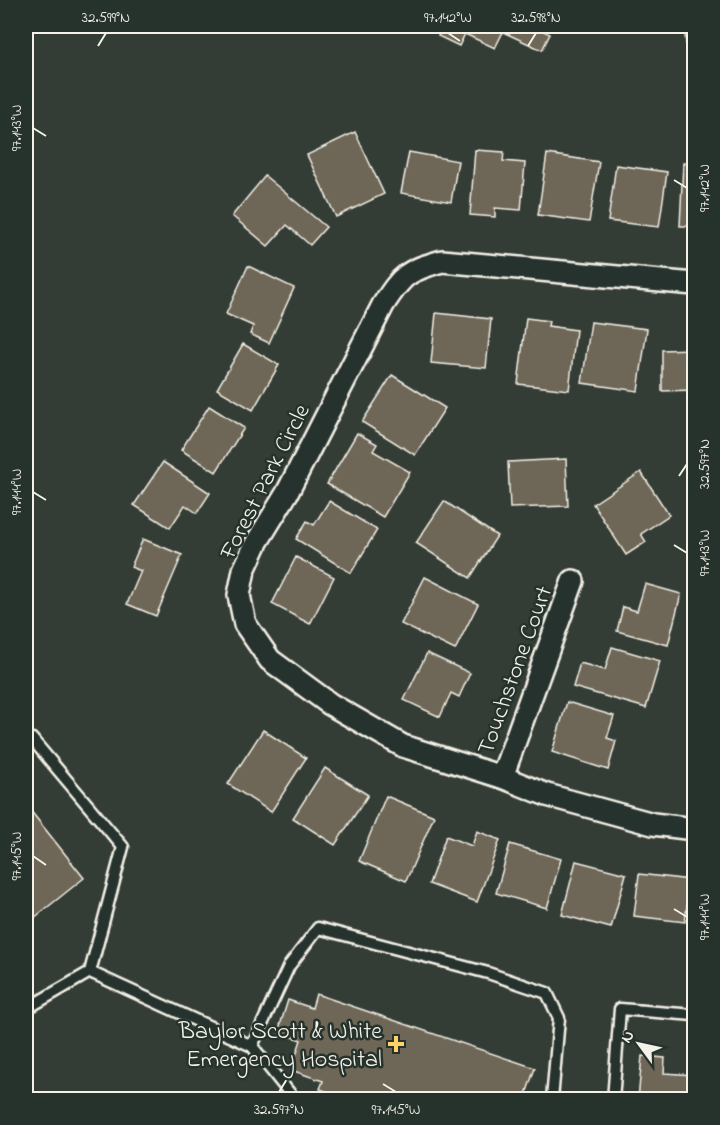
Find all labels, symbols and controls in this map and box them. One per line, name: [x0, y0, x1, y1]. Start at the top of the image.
text: 32.599°N: [82, 7, 130, 29]
text: 97.142°W: [424, 7, 472, 29]
text: 32.598°N: [511, 7, 561, 29]
text: 97.143°W: [6, 105, 28, 151]
text: 97.142°W: [694, 164, 716, 212]
street label: Forest Park Circle: [212, 398, 321, 567]
text: 32.597°N: [694, 439, 716, 489]
text: 97.144°W: [6, 469, 28, 515]
text: 97.143°W: [694, 530, 716, 576]
street label: Touchstone Court: [470, 582, 563, 760]
text: 97.145°W: [6, 832, 28, 880]
text: 97.144°W: [694, 894, 716, 940]
north arrow: [609, 1014, 669, 1074]
place label: Baylor Scott & White Emergency Hospital: [178, 1015, 382, 1079]
text: N: [615, 1026, 641, 1048]
marker: Baylor Scott & White Emergency Hospital: [387, 1035, 405, 1053]
text: 32.597°N: [254, 1099, 304, 1121]
text: 97.145°W: [372, 1099, 420, 1121]

